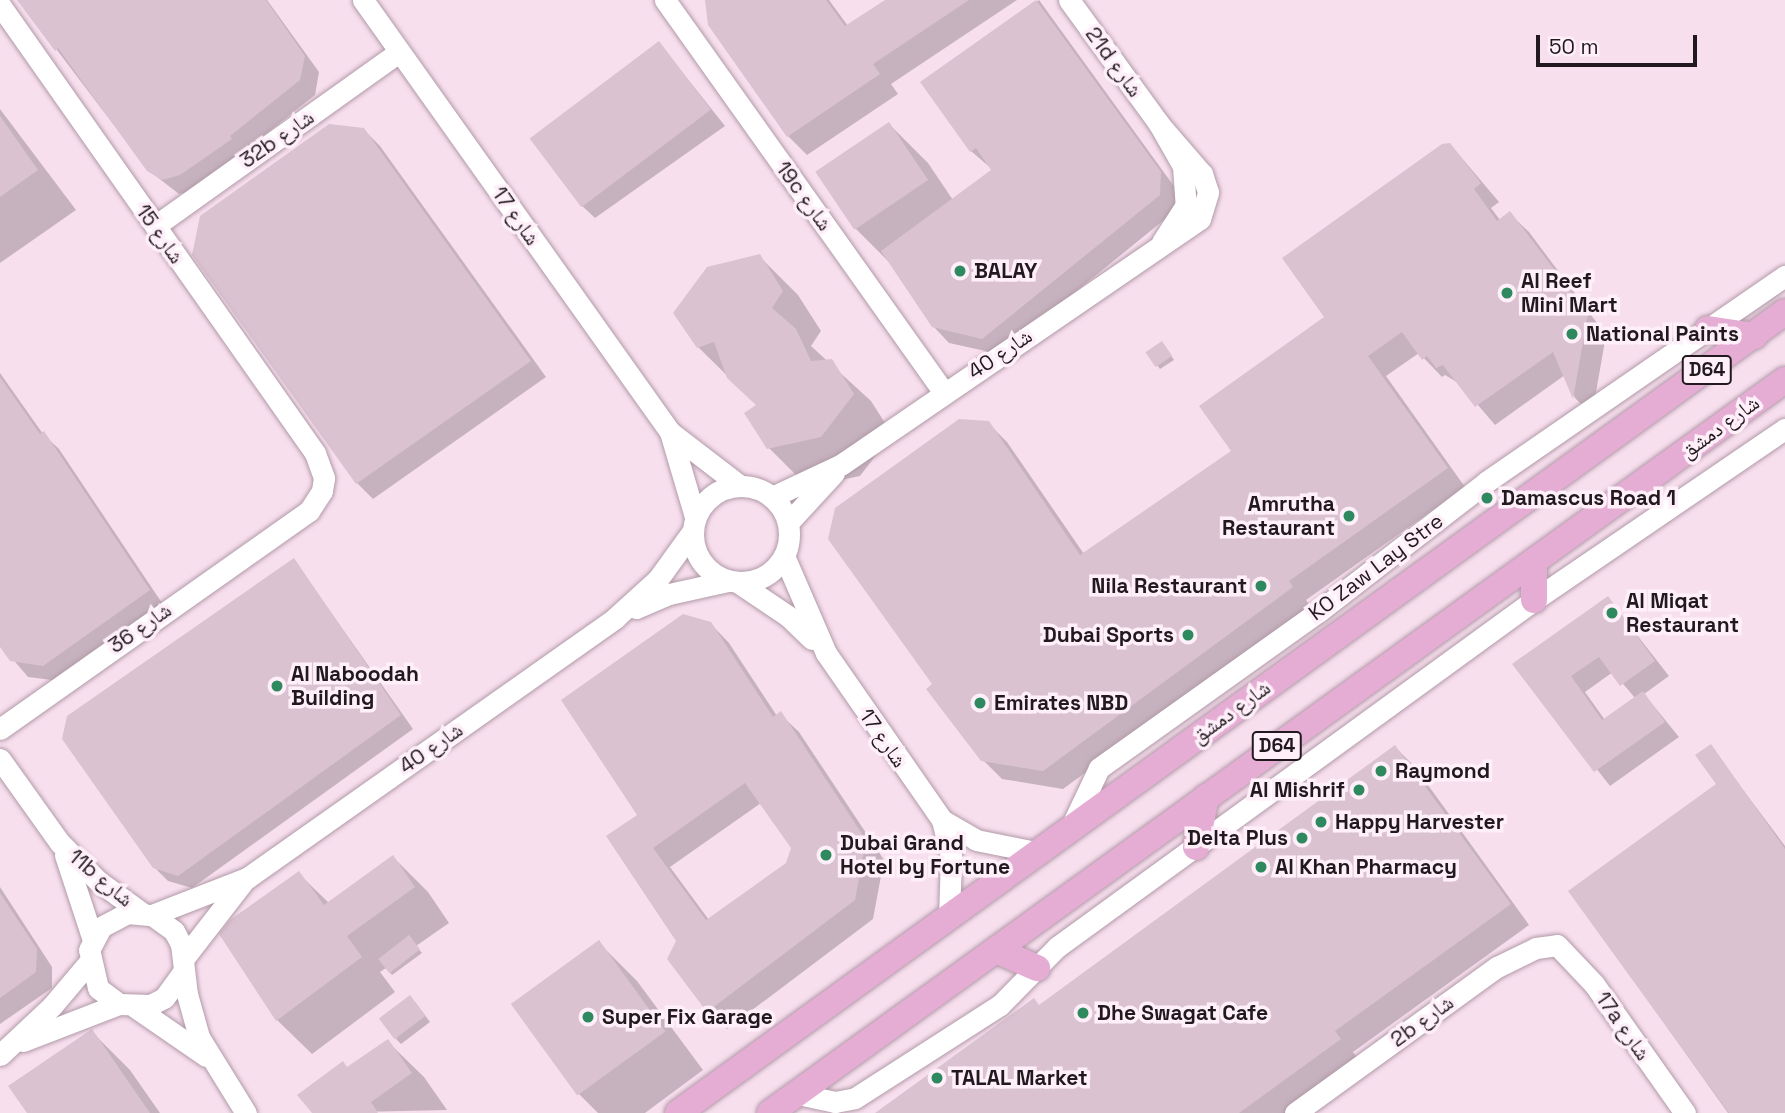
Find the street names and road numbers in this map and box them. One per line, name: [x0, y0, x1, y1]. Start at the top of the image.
street label: 21d شارع: [1080, 22, 1148, 102]
street label: 32b شارع: [235, 105, 319, 173]
street label: 19c شارع: [770, 156, 838, 236]
street label: شارع 17: [487, 182, 545, 250]
street label: شارع 15: [131, 199, 189, 269]
street label: شارع 40: [963, 323, 1037, 385]
road number: D64: [1681, 354, 1733, 386]
street label: شارع دمشق: [1676, 390, 1764, 464]
street label: KO Zaw Lay Stre: [1304, 508, 1448, 626]
street label: شارع 36: [104, 597, 176, 659]
street label: شارع دمشق: [1187, 675, 1275, 749]
street label: شارع 17: [854, 704, 912, 772]
street label: شارع 40: [394, 717, 468, 779]
road number: D64: [1251, 730, 1303, 762]
street label: 11b شارع: [64, 844, 138, 912]
street label: 17a شارع: [1590, 987, 1656, 1065]
street label: 2b شارع: [1386, 990, 1458, 1052]

